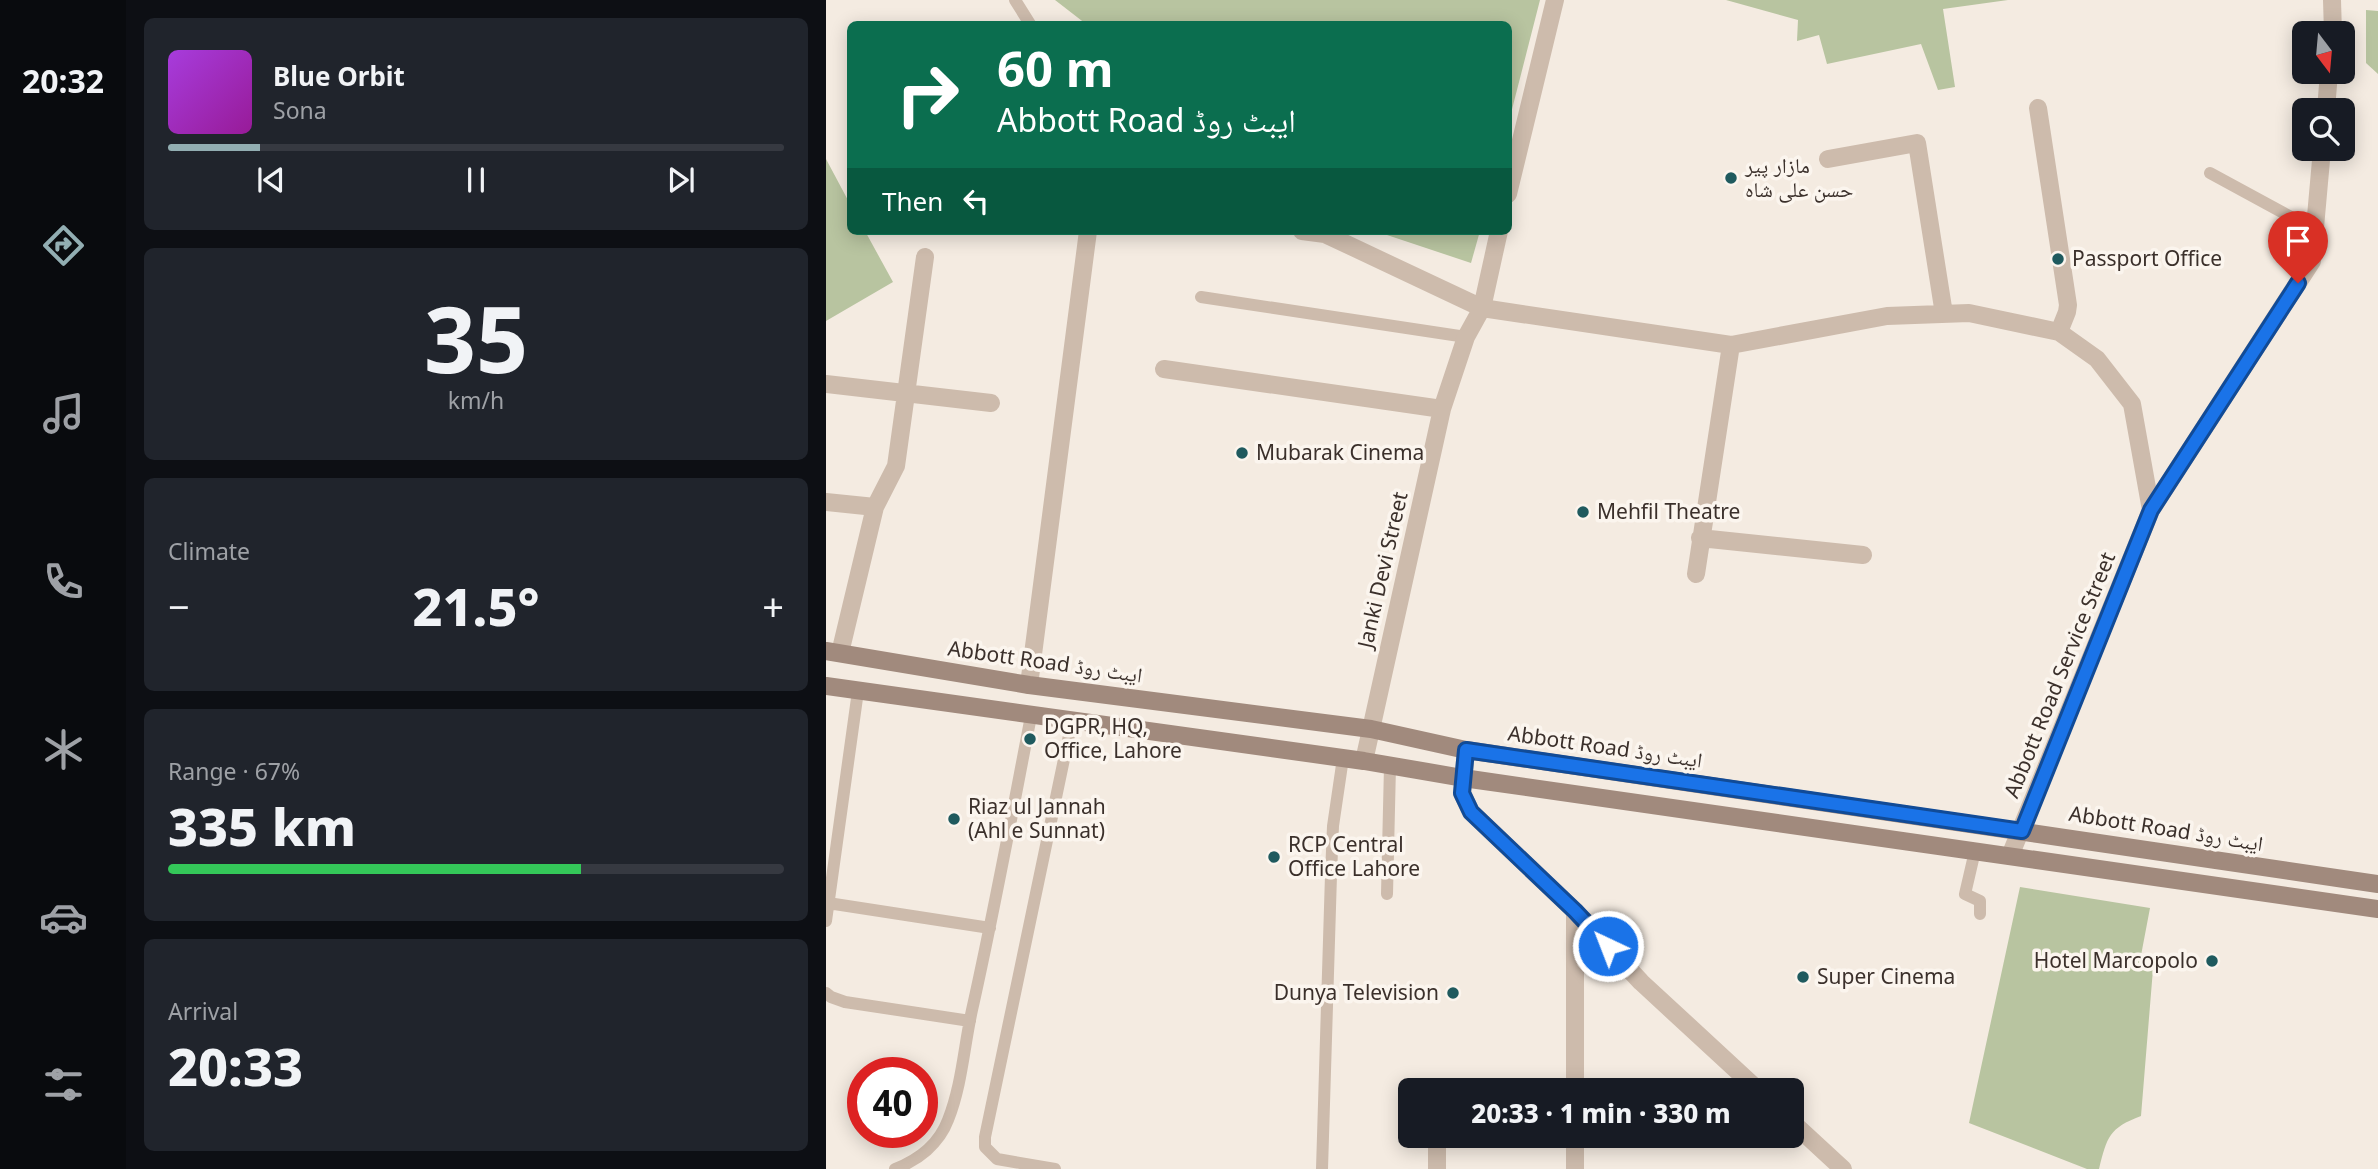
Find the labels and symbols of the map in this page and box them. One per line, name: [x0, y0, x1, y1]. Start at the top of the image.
north arrow: [2292, 21, 2356, 84]
place label: مازار پیر حسن علی شاہ: [1744, 151, 1853, 203]
marker: مازار پیر حسن علی شاہ: [1723, 170, 1739, 186]
pin: [2268, 211, 2328, 283]
place label: Passport Office: [2072, 244, 2222, 272]
marker: Passport Office: [2050, 251, 2066, 267]
place label: Mubarak Cinema: [1256, 438, 1424, 466]
marker: Mubarak Cinema: [1234, 445, 1250, 461]
street label: Janki Devi Street: [1350, 489, 1414, 653]
place label: Mehfil Theatre: [1597, 497, 1740, 525]
marker: Mehfil Theatre: [1575, 504, 1591, 520]
street label: Abbott Road Service Street: [1997, 547, 2121, 802]
street label: Abbott Road ایبٹ روڈ: [946, 634, 1144, 689]
place label: DGPR, HQ, Office, Lahore: [1044, 712, 1182, 764]
street label: Abbott Road ایبٹ روڈ: [1506, 719, 1704, 774]
marker: DGPR, HQ, Office, Lahore: [1022, 731, 1038, 747]
place label: Riaz ul Jannah (Ahl e Sunnat): [968, 792, 1106, 844]
street label: Abbott Road ایبٹ روڈ: [2067, 799, 2265, 857]
marker: Riaz ul Jannah (Ahl e Sunnat): [946, 811, 962, 827]
place label: RCP Central Office Lahore: [1288, 830, 1420, 882]
marker: RCP Central Office Lahore: [1266, 849, 1282, 865]
position arrow: [1571, 909, 1645, 983]
place label: Hotel Marcopolo: [2034, 946, 2198, 974]
marker: Hotel Marcopolo: [2204, 953, 2220, 969]
place label: Super Cinema: [1817, 962, 1955, 990]
marker: Super Cinema: [1795, 969, 1811, 985]
place label: Dunya Television: [1274, 978, 1439, 1006]
marker: Dunya Television: [1445, 985, 1461, 1001]
speed limit sign: 40: [847, 1057, 938, 1148]

